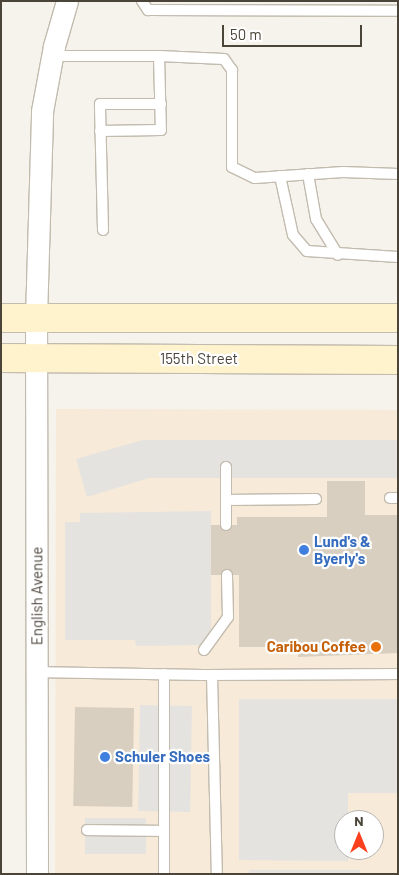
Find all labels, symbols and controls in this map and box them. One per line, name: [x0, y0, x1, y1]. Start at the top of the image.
scale bar: [224, 15, 364, 47]
text: 50 m: [230, 25, 262, 43]
street label: 155th Street: [160, 350, 238, 368]
place label: Lund's & Byerly's: [314, 532, 371, 567]
marker: Lund's & Byerly's: [298, 544, 310, 556]
street label: English Avenue: [28, 547, 46, 645]
place label: Caribou Coffee: [267, 638, 366, 656]
marker: Caribou Coffee: [370, 641, 382, 653]
place label: Schuler Shoes: [115, 748, 210, 766]
marker: Schuler Shoes: [99, 751, 111, 763]
north arrow: [334, 810, 384, 860]
text: N: [354, 812, 364, 829]

